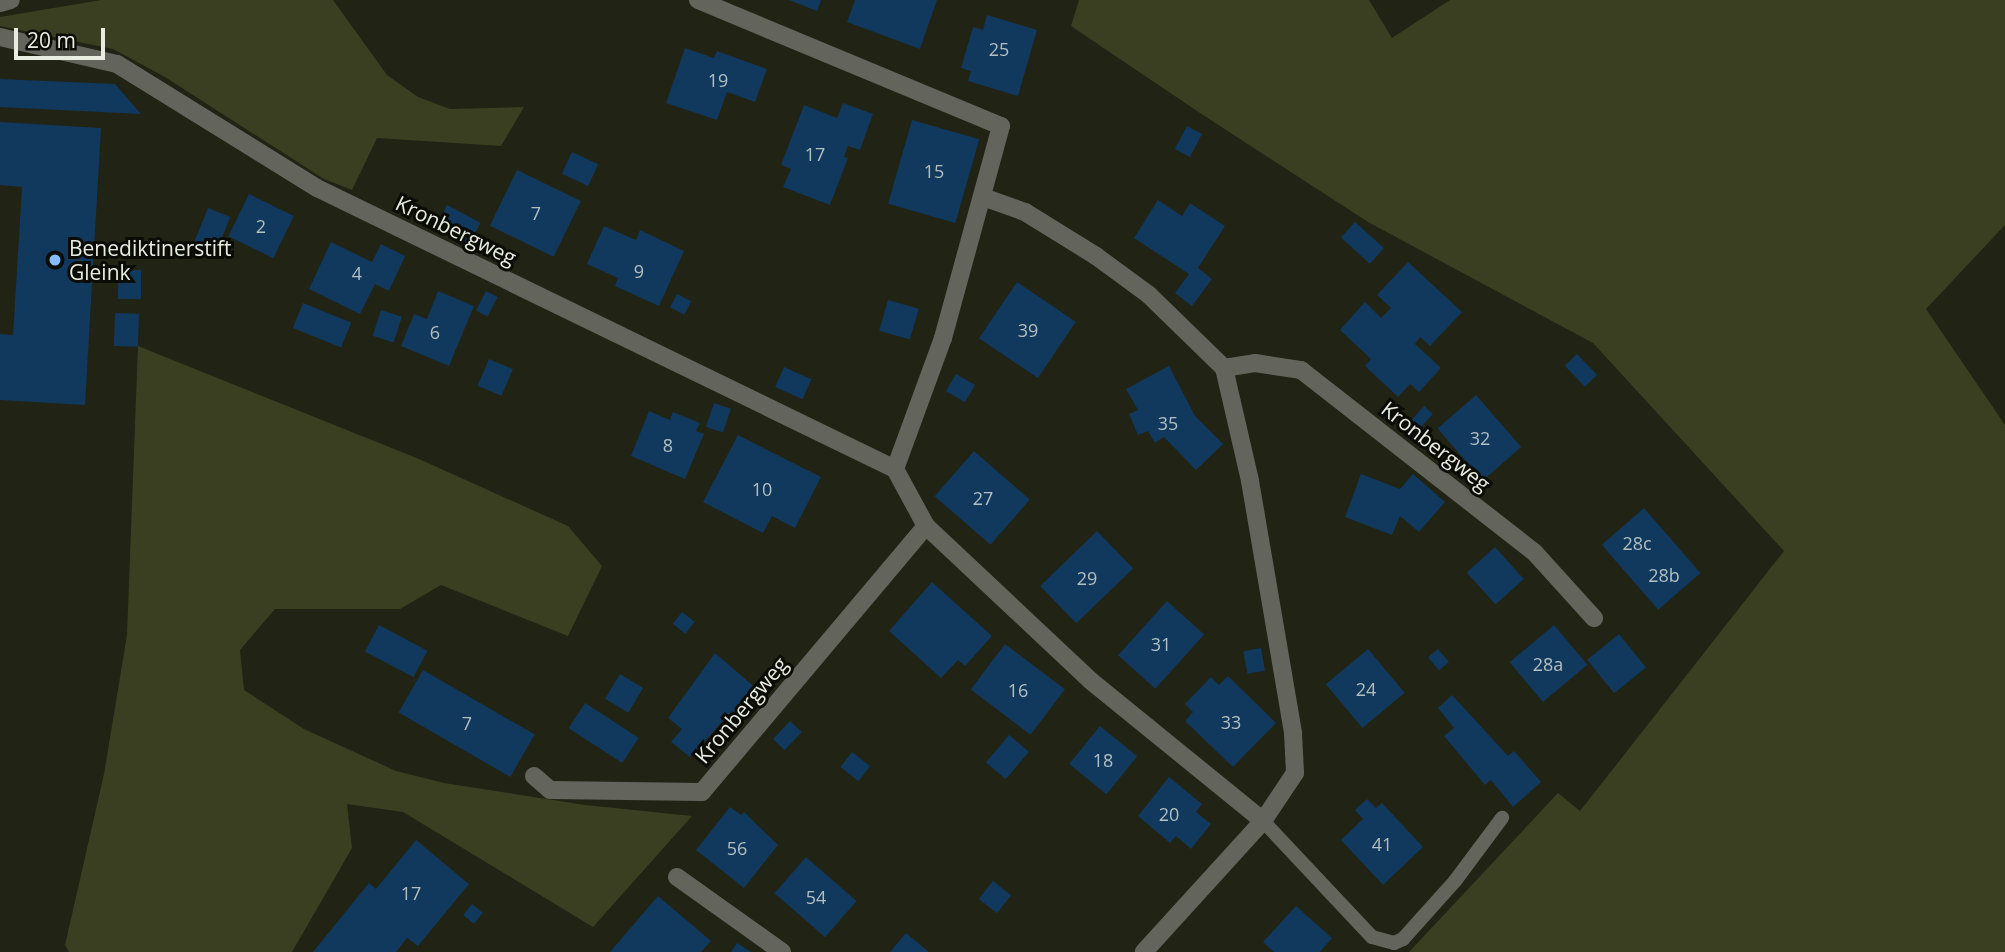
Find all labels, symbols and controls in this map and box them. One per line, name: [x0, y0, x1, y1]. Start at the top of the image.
scale bar: [18, 14, 108, 58]
text: 20 m: [27, 26, 76, 54]
house number: 25: [989, 38, 1009, 60]
house number: 19: [708, 69, 728, 91]
house number: 17: [805, 143, 825, 165]
house number: 15: [924, 160, 944, 182]
street label: Kronbergweg: [392, 190, 520, 270]
house number: 7: [531, 202, 541, 224]
house number: 2: [256, 215, 266, 237]
place label: Benediktinerstift Gleink: [69, 235, 232, 285]
marker: Benediktinerstift Gleink: [47, 252, 63, 268]
house number: 9: [634, 260, 644, 282]
house number: 4: [352, 262, 362, 284]
house number: 39: [1018, 319, 1038, 341]
house number: 6: [430, 321, 440, 343]
street label: Kronbergweg: [1377, 396, 1495, 496]
house number: 35: [1158, 412, 1178, 434]
house number: 32: [1470, 427, 1490, 449]
house number: 8: [663, 434, 673, 456]
house number: 10: [752, 478, 772, 500]
house number: 27: [973, 487, 993, 509]
house number: 28c: [1622, 532, 1652, 554]
house number: 28b: [1648, 564, 1680, 586]
house number: 29: [1077, 567, 1097, 589]
house number: 31: [1151, 633, 1171, 655]
street label: Kronbergweg: [689, 652, 793, 768]
house number: 28a: [1533, 653, 1563, 675]
house number: 24: [1356, 678, 1376, 700]
house number: 16: [1008, 679, 1028, 701]
house number: 33: [1221, 711, 1241, 733]
house number: 7: [462, 712, 472, 734]
house number: 18: [1093, 749, 1113, 771]
house number: 20: [1159, 803, 1179, 825]
house number: 41: [1372, 833, 1392, 855]
house number: 56: [727, 837, 747, 859]
house number: 17: [401, 882, 421, 904]
house number: 54: [806, 886, 826, 908]

